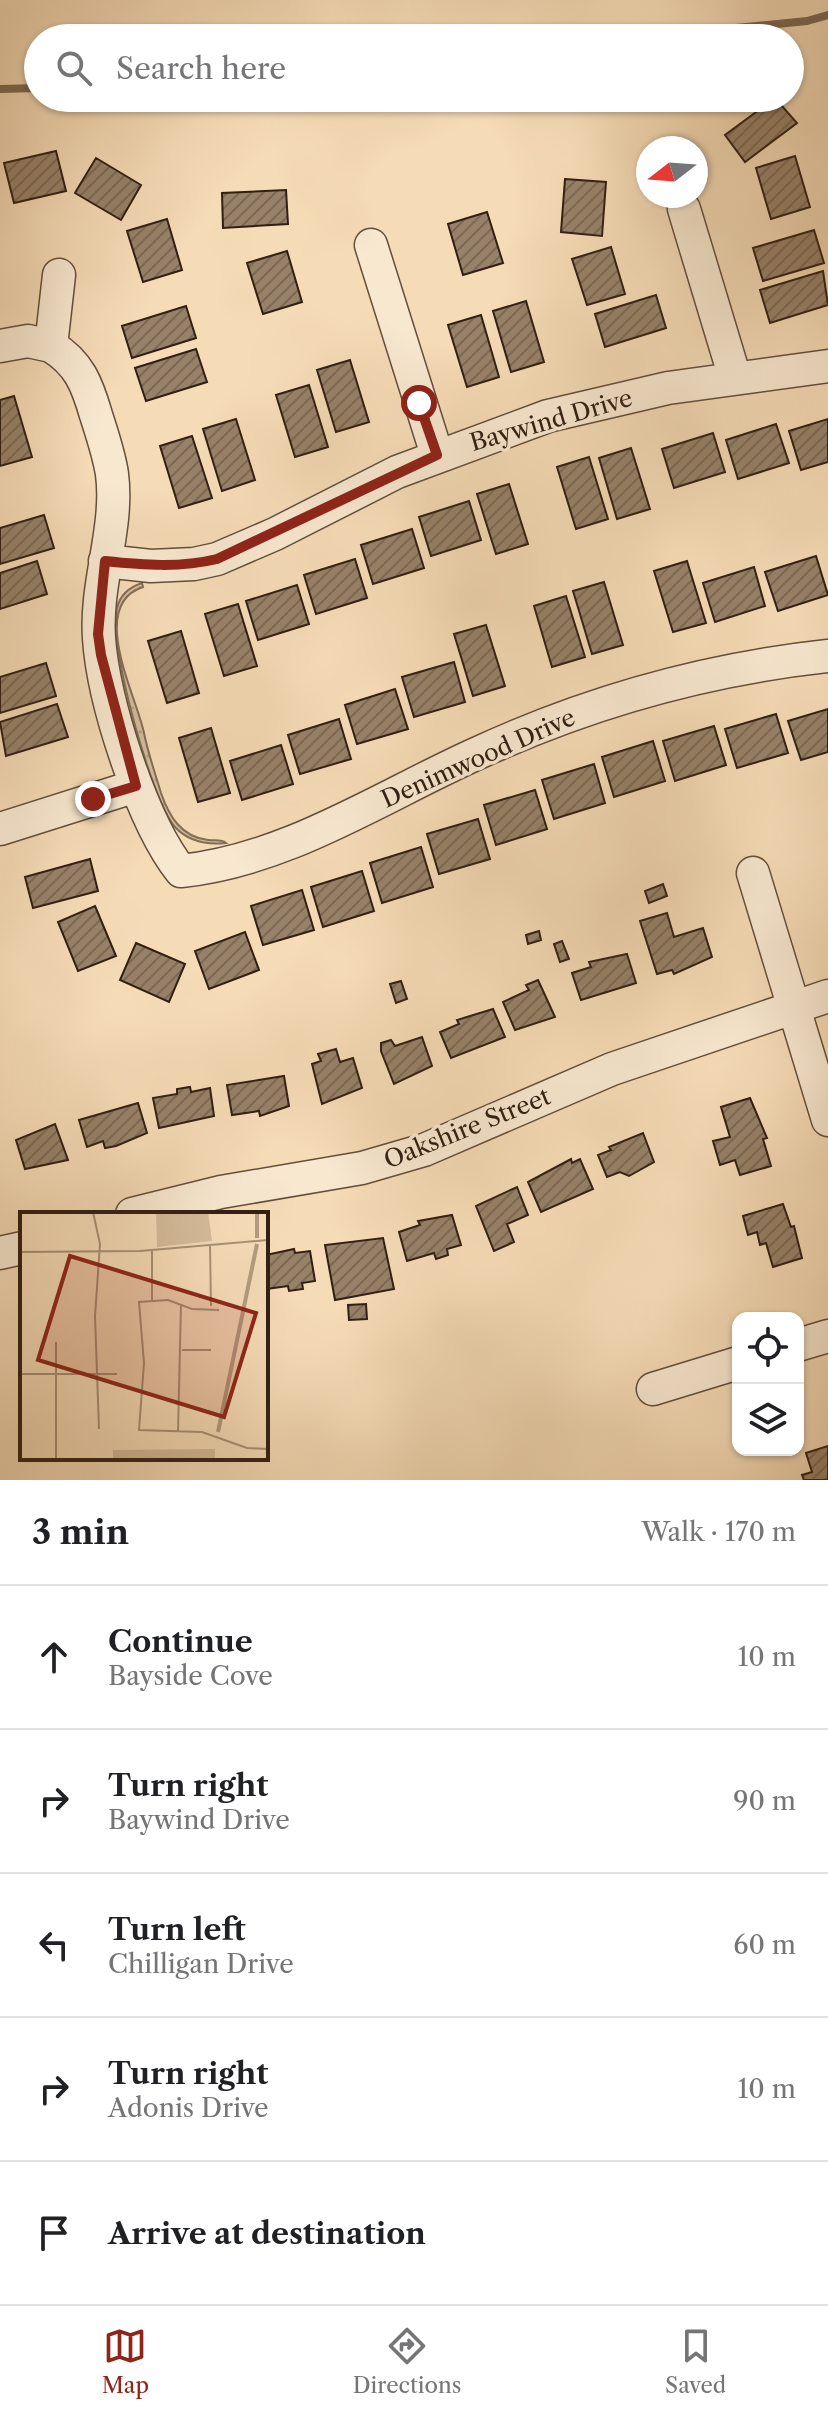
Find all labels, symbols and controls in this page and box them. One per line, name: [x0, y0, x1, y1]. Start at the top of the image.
search box: [24, 24, 804, 112]
icon: search: [52, 46, 96, 90]
text: Search here: [116, 50, 286, 87]
north arrow: [636, 136, 708, 208]
street label: Baywind Drive: [466, 383, 636, 457]
route start: [401, 385, 437, 421]
street label: Denimwood Drive: [377, 702, 579, 814]
route end: [75, 781, 111, 817]
street label: Oakshire Street: [380, 1081, 555, 1175]
inset map: [20, 1212, 268, 1460]
map controls: [732, 1312, 804, 1456]
button: locate: [732, 1312, 804, 1384]
button: layers: [732, 1384, 804, 1456]
text: 3 min: [32, 1511, 129, 1553]
text: Walk · 170 m: [641, 1516, 796, 1548]
text: Continue: [108, 1623, 253, 1660]
icon: ahead: [32, 1635, 76, 1679]
text: 10 m: [737, 1641, 796, 1673]
text: Bayside Cove: [108, 1660, 273, 1692]
text: Turn right: [108, 1767, 268, 1804]
icon: right: [32, 1779, 76, 1823]
text: 90 m: [733, 1785, 796, 1817]
text: Baywind Drive: [108, 1804, 290, 1836]
text: Turn left: [108, 1911, 245, 1948]
icon: left: [32, 1923, 76, 1967]
text: 60 m: [733, 1929, 796, 1961]
text: Chilligan Drive: [108, 1948, 294, 1980]
text: Turn right: [108, 2055, 268, 2092]
icon: right: [32, 2067, 76, 2111]
text: 10 m: [737, 2073, 796, 2105]
text: Adonis Drive: [108, 2092, 269, 2124]
icon: arrive: [32, 2211, 76, 2255]
text: Arrive at destination: [108, 2215, 426, 2252]
tab: Map: [102, 2324, 149, 2399]
tab: Directions: [353, 2324, 461, 2399]
tab: Saved: [665, 2324, 726, 2399]

